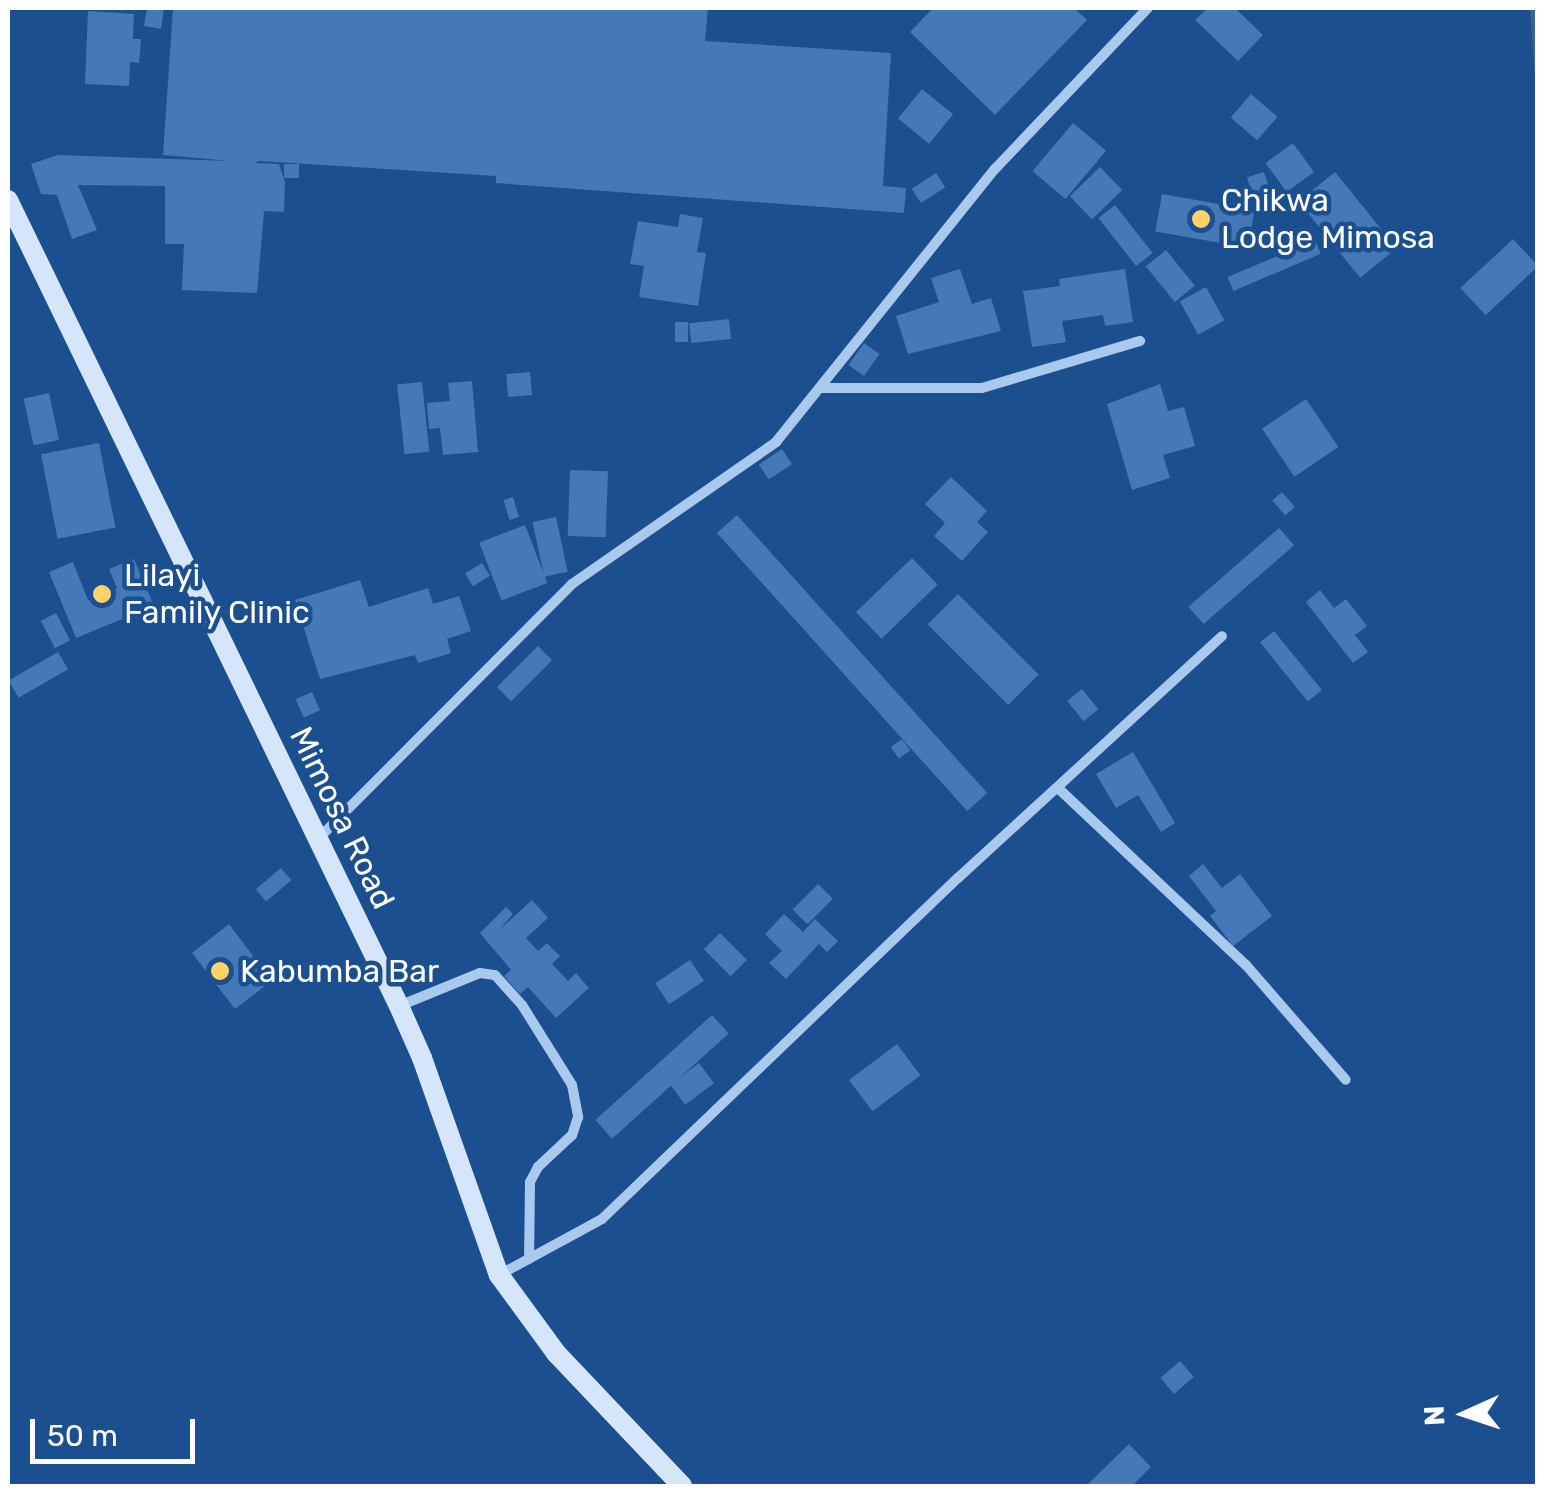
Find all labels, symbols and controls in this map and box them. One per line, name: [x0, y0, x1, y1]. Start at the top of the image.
place label: Chikwa Lodge Mimosa: [1221, 182, 1435, 257]
marker: Chikwa Lodge Mimosa: [1190, 208, 1212, 230]
place label: Lilayi Family Clinic: [124, 557, 311, 632]
marker: Lilayi Family Clinic: [89, 581, 115, 607]
street label: Mimosa Road: [281, 721, 403, 915]
place label: Kabumba Bar: [240, 952, 439, 990]
marker: Kabumba Bar: [209, 960, 231, 982]
north arrow: [1415, 1364, 1515, 1464]
scale bar: [35, 1399, 200, 1461]
text: N: [1418, 1405, 1452, 1427]
text: 50 m: [47, 1418, 118, 1454]

